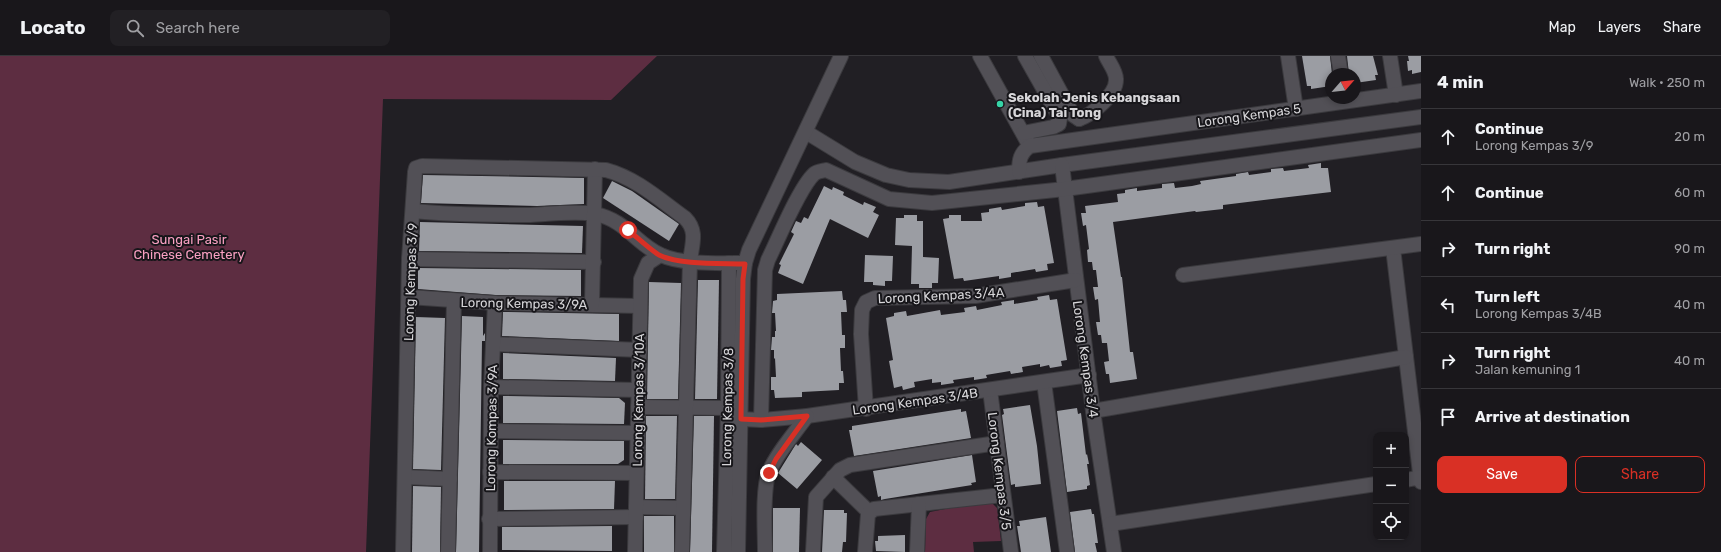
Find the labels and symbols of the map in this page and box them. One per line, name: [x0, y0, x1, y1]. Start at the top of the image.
north arrow: [1325, 68, 1361, 104]
place label: Sekolah Jenis Kebangsaan (Cina) Tai Tong: [1008, 90, 1180, 120]
marker: Sekolah Jenis Kebangsaan (Cina) Tai Tong: [995, 99, 1005, 109]
street label: Lorong Kempas 5: [1196, 101, 1302, 131]
route start: [619, 221, 637, 239]
street label: Lorong Kempas 3/9: [401, 222, 421, 341]
park label: Sungai Pasir Chinese Cemetery: [133, 232, 245, 262]
street label: Lorong Kempas 3/4A: [877, 285, 1005, 307]
street label: Lorong Kempas 3/9A: [461, 295, 588, 313]
street label: Lorong Kempas 3/4: [1069, 300, 1101, 419]
street label: Lorong Kempas 3/10A: [630, 333, 648, 467]
street label: Lorong Kempas 3/8: [719, 347, 737, 467]
street label: Lorong Kompas 3/9A: [483, 364, 501, 492]
street label: Lorong Kempas 3/4B: [851, 385, 979, 419]
street label: Lorong Kempas 3/5: [984, 411, 1014, 531]
route end: [760, 464, 778, 482]

